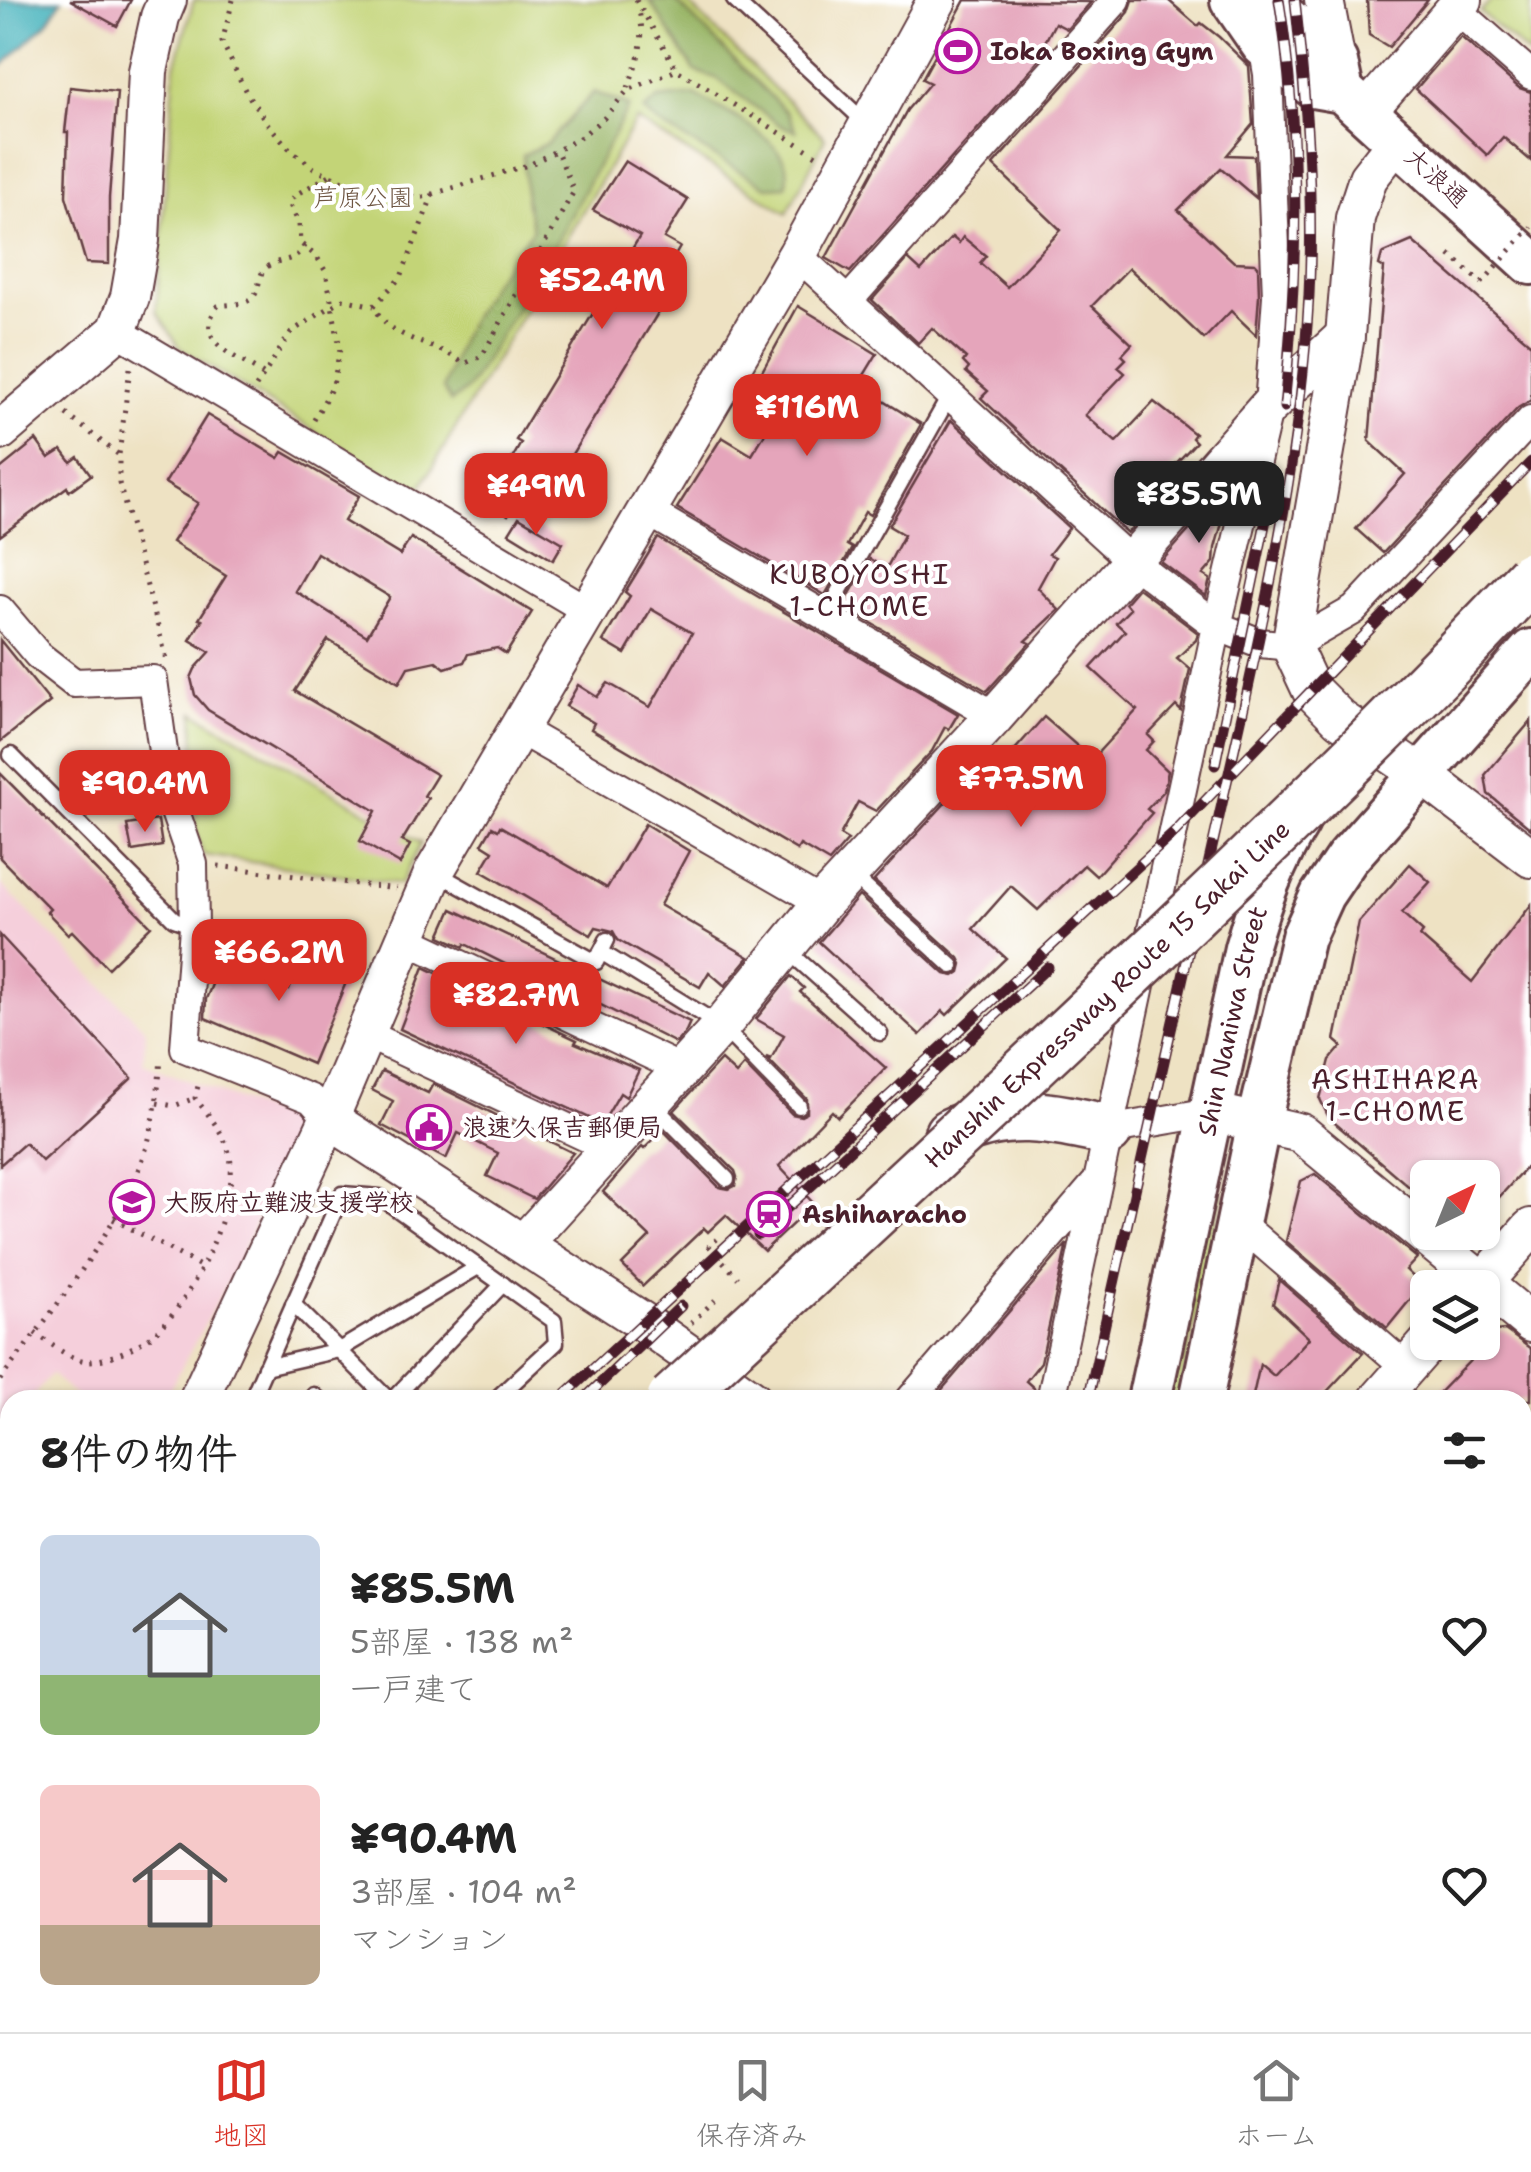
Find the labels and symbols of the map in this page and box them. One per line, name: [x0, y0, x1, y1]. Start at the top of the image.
sports icon: Ioka Boxing Gym: [935, 28, 981, 74]
place label: Ioka Boxing Gym: [990, 34, 1214, 68]
street label: 大浪通: [1398, 139, 1476, 215]
park label: 芦原公園: [313, 180, 413, 214]
pin: ¥52.4M: [521, 247, 683, 332]
pin: ¥116M: [737, 374, 877, 459]
pin: ¥49M: [477, 453, 595, 538]
pin: ¥85.5M: [1118, 461, 1280, 546]
district label: KUBOYOSHI 1-CHOME: [769, 555, 951, 625]
pin: ¥77.5M: [940, 745, 1102, 830]
pin: ¥90.4M: [64, 750, 226, 835]
street label: Hanshin Expressway Route 15 Sakai Line: [916, 812, 1297, 1175]
street label: Shin Naniwa Street: [1189, 901, 1275, 1139]
pin: ¥66.2M: [198, 919, 360, 1004]
pin: ¥82.7M: [435, 962, 597, 1047]
district label: ASHIHARA 1-CHOME: [1311, 1060, 1481, 1130]
public building icon: 浪速久保吉郵便局: [406, 1104, 452, 1150]
place label: 浪速久保吉郵便局: [462, 1110, 662, 1144]
north arrow: [1410, 1160, 1500, 1250]
school or university icon: 大阪府立難波支援学校: [109, 1179, 155, 1225]
place label: 大阪府立難波支援学校: [164, 1185, 414, 1219]
station icon: Ashiharacho: [746, 1191, 792, 1237]
place label: Ashiharacho: [802, 1197, 967, 1231]

